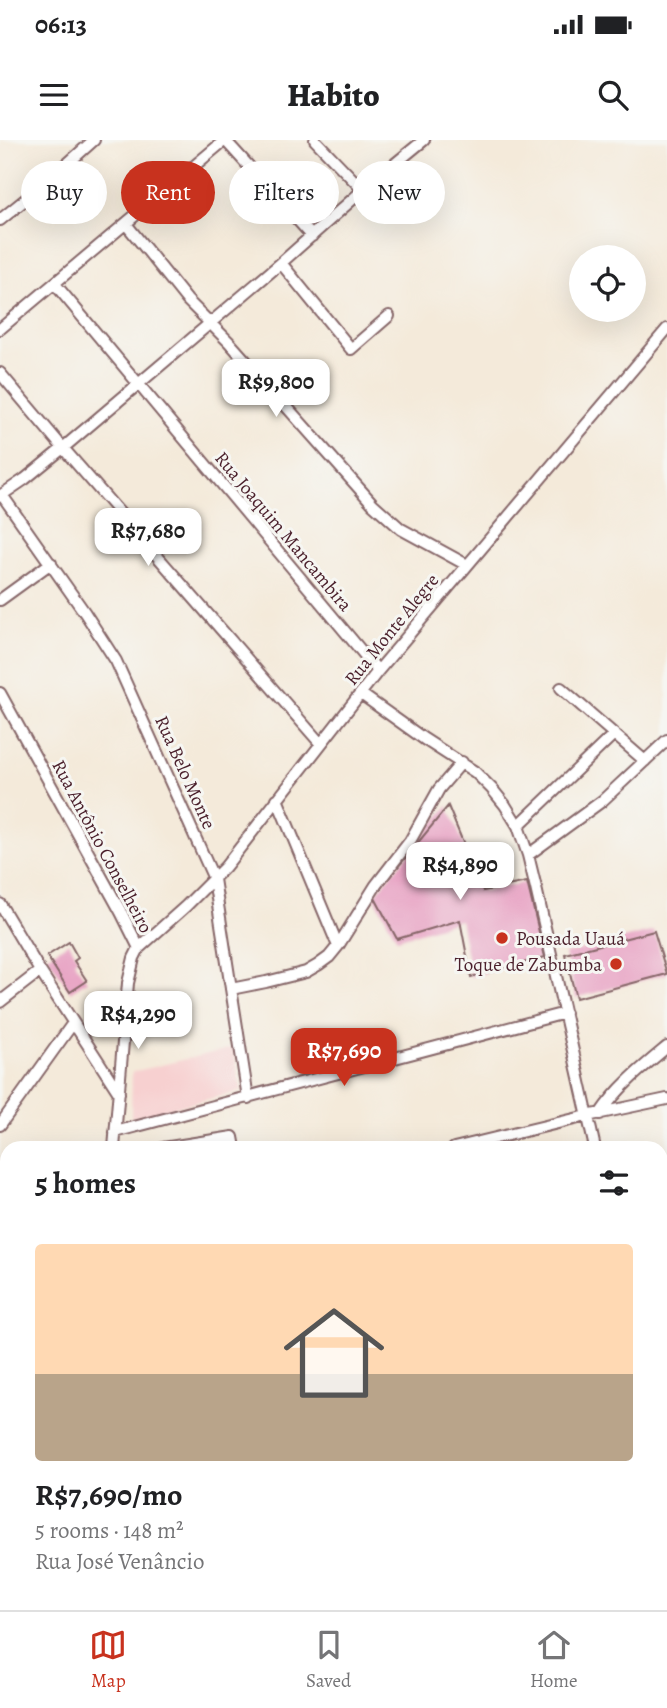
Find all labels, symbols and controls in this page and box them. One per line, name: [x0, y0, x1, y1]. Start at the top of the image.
text: 06:13: [35, 7, 87, 42]
text: Habito: [287, 73, 380, 117]
icon: menu: [35, 76, 73, 114]
icon: search: [594, 76, 632, 114]
chip: Buy: [21, 161, 107, 224]
chip: Rent: [121, 161, 215, 224]
chip: Filters: [229, 161, 339, 224]
chip: New: [353, 161, 445, 224]
map controls: [569, 245, 646, 322]
button: locate: [569, 245, 646, 322]
pin: R$9,800: [211, 359, 341, 419]
text: R$9,800: [238, 366, 314, 397]
street label: Rua Joaquim Mancambira: [209, 446, 358, 617]
pin: R$7,680: [83, 508, 213, 568]
text: R$7,680: [111, 515, 185, 546]
street label: Rua Monte Alegre: [339, 568, 445, 691]
street label: Rua Belo Monte: [148, 711, 222, 833]
street label: Rua Antônio Conselheiro: [45, 755, 159, 938]
pin: R$4,890: [395, 842, 525, 902]
text: R$4,890: [422, 849, 498, 880]
place label: Pousada Uauá: [516, 926, 625, 952]
marker: Pousada Uauá: [494, 930, 510, 946]
place label: Toque de Zabumba: [455, 952, 602, 978]
marker: Toque de Zabumba: [608, 956, 624, 972]
pin: R$4,290: [73, 992, 203, 1051]
text: R$4,290: [100, 998, 176, 1029]
pin: R$7,690: [279, 1028, 409, 1088]
text: R$7,690: [307, 1035, 381, 1066]
text: 5 homes: [35, 1163, 136, 1203]
icon: filters: [595, 1164, 633, 1202]
icon: home: [271, 1290, 397, 1416]
text: R$7,690/mo: [35, 1475, 183, 1515]
text: 5 rooms · 148 m²: [35, 1515, 184, 1546]
text: Rua José Venâncio: [35, 1546, 204, 1577]
tab: Map: [89, 1626, 127, 1694]
tab: Saved: [306, 1626, 351, 1694]
tab: Home: [530, 1626, 578, 1694]

